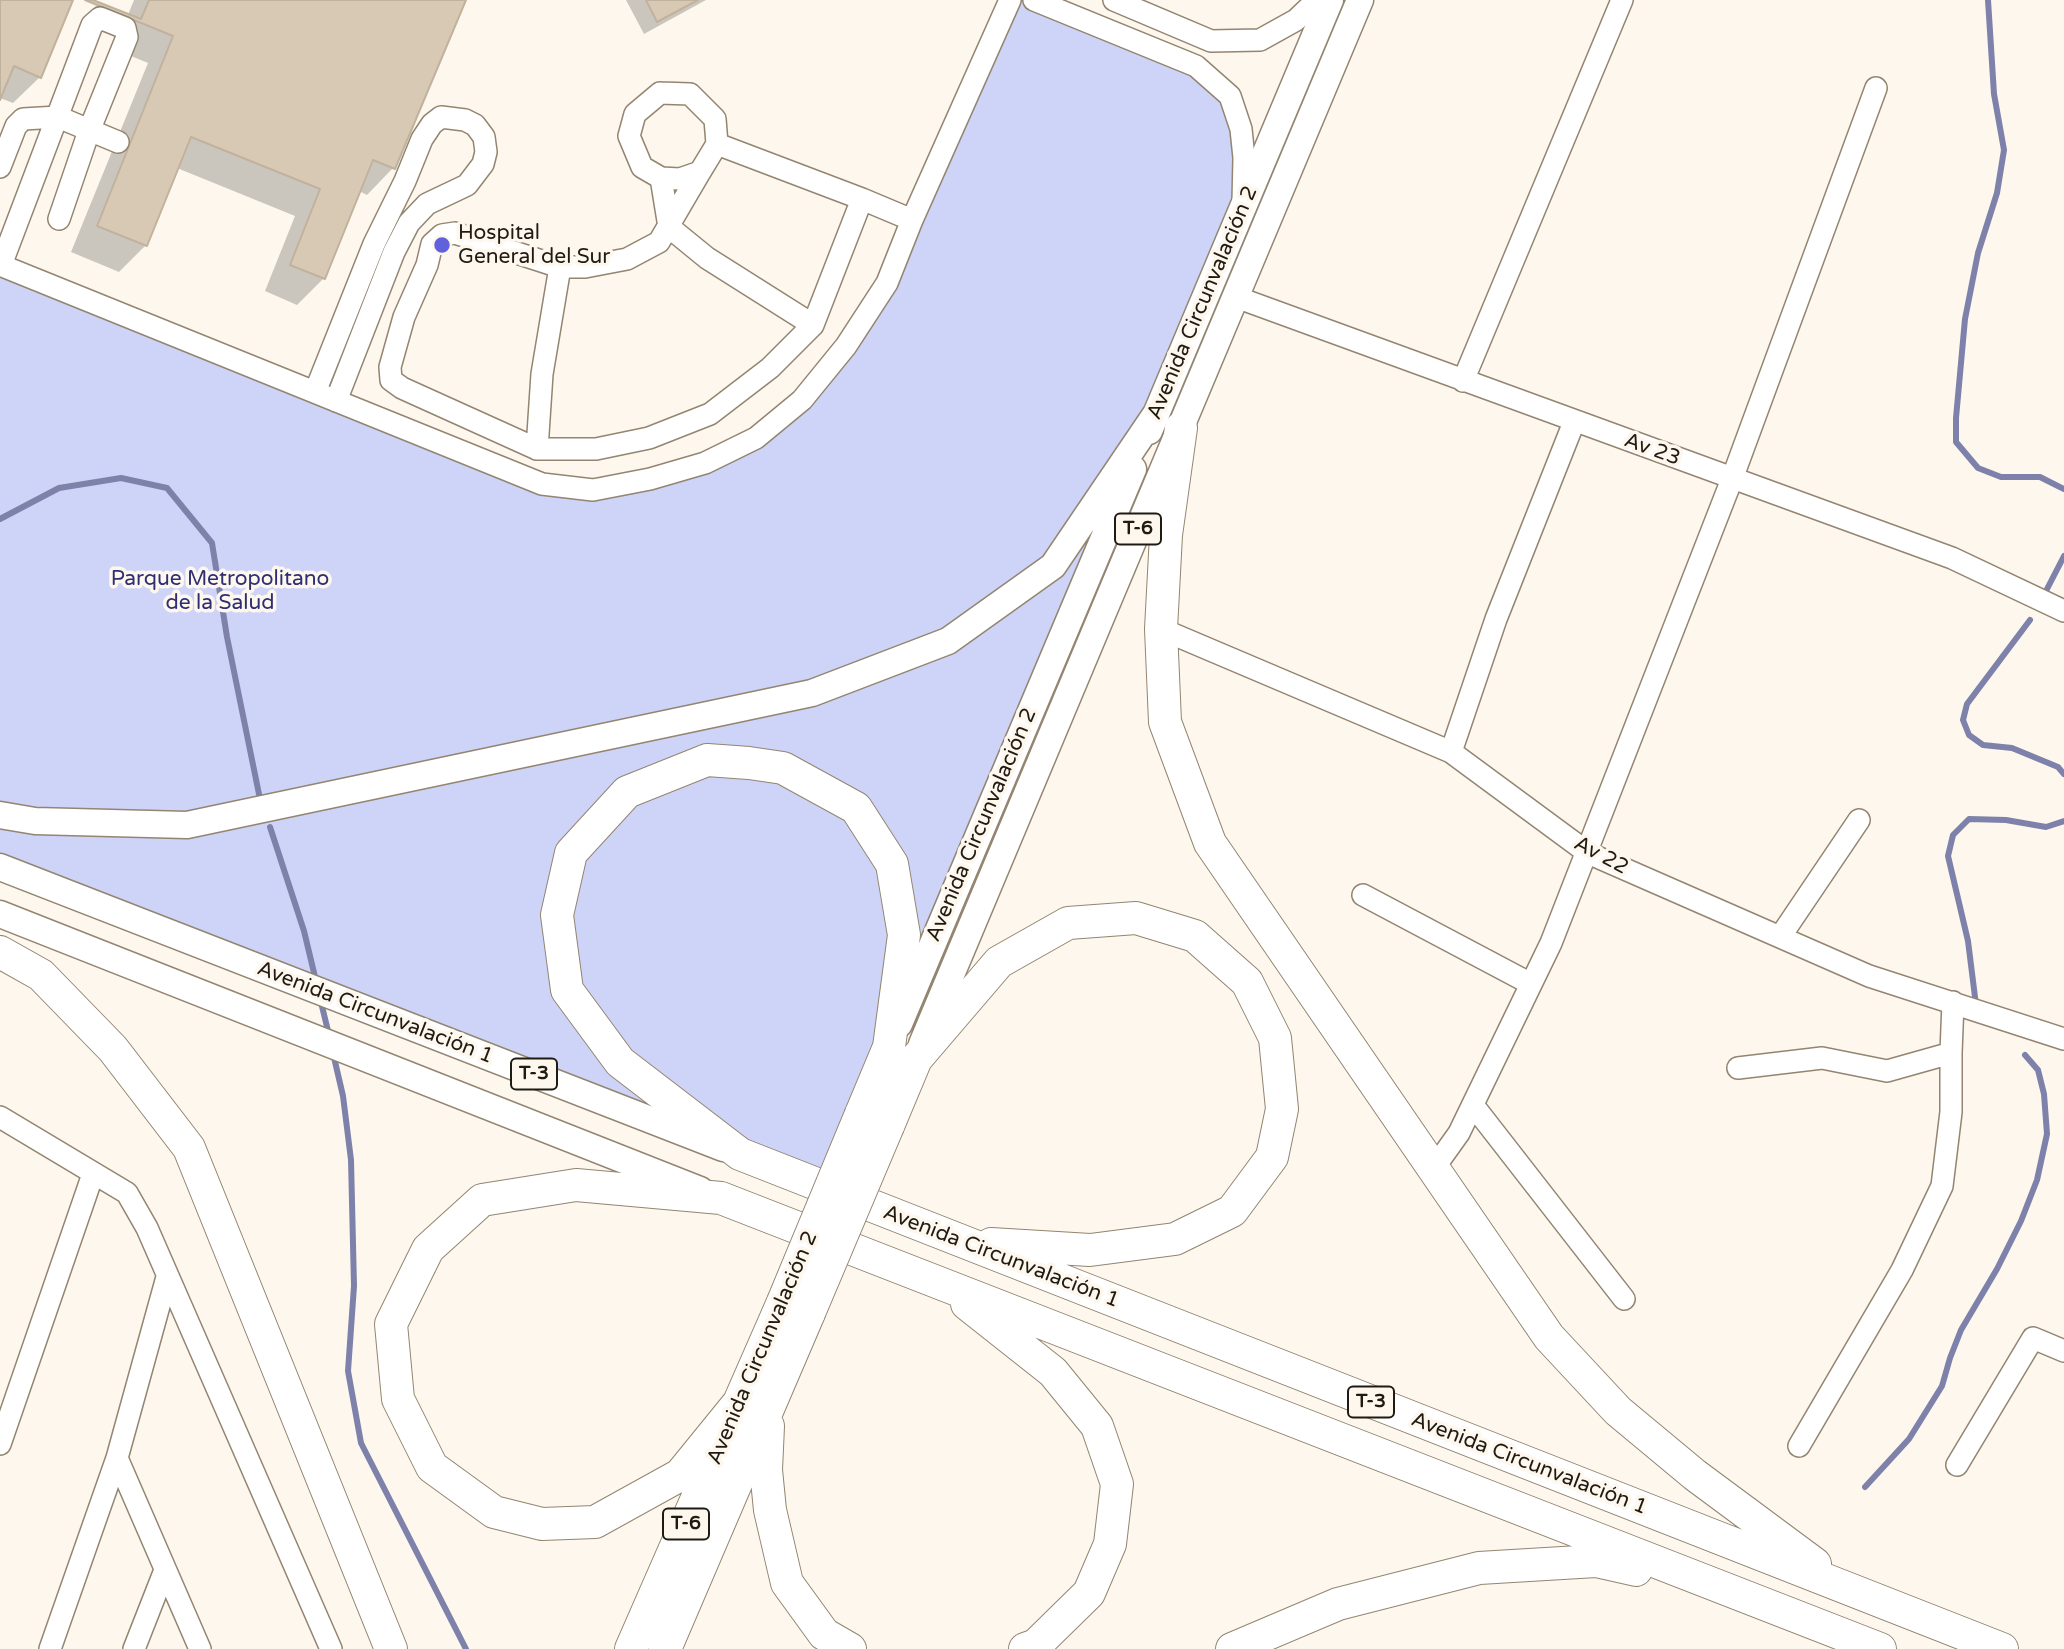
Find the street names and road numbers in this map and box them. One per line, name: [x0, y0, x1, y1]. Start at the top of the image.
street label: Avenida Circunvalación 2: [1142, 183, 1264, 423]
street label: Av 23: [1620, 428, 1684, 472]
road number: T-6: [1115, 514, 1161, 544]
street label: Avenida Circunvalación 2: [921, 705, 1043, 945]
street label: Av 22: [1570, 831, 1632, 881]
street label: Avenida Circunvalación 1: [253, 956, 497, 1070]
road number: T-3: [511, 1058, 557, 1090]
street label: Avenida Circunvalación 1: [879, 1200, 1123, 1314]
street label: Avenida Circunvalación 2: [702, 1228, 824, 1468]
road number: T-3: [1348, 1386, 1394, 1418]
street label: Avenida Circunvalación 1: [1407, 1407, 1651, 1521]
road number: T-6: [663, 1508, 709, 1540]

